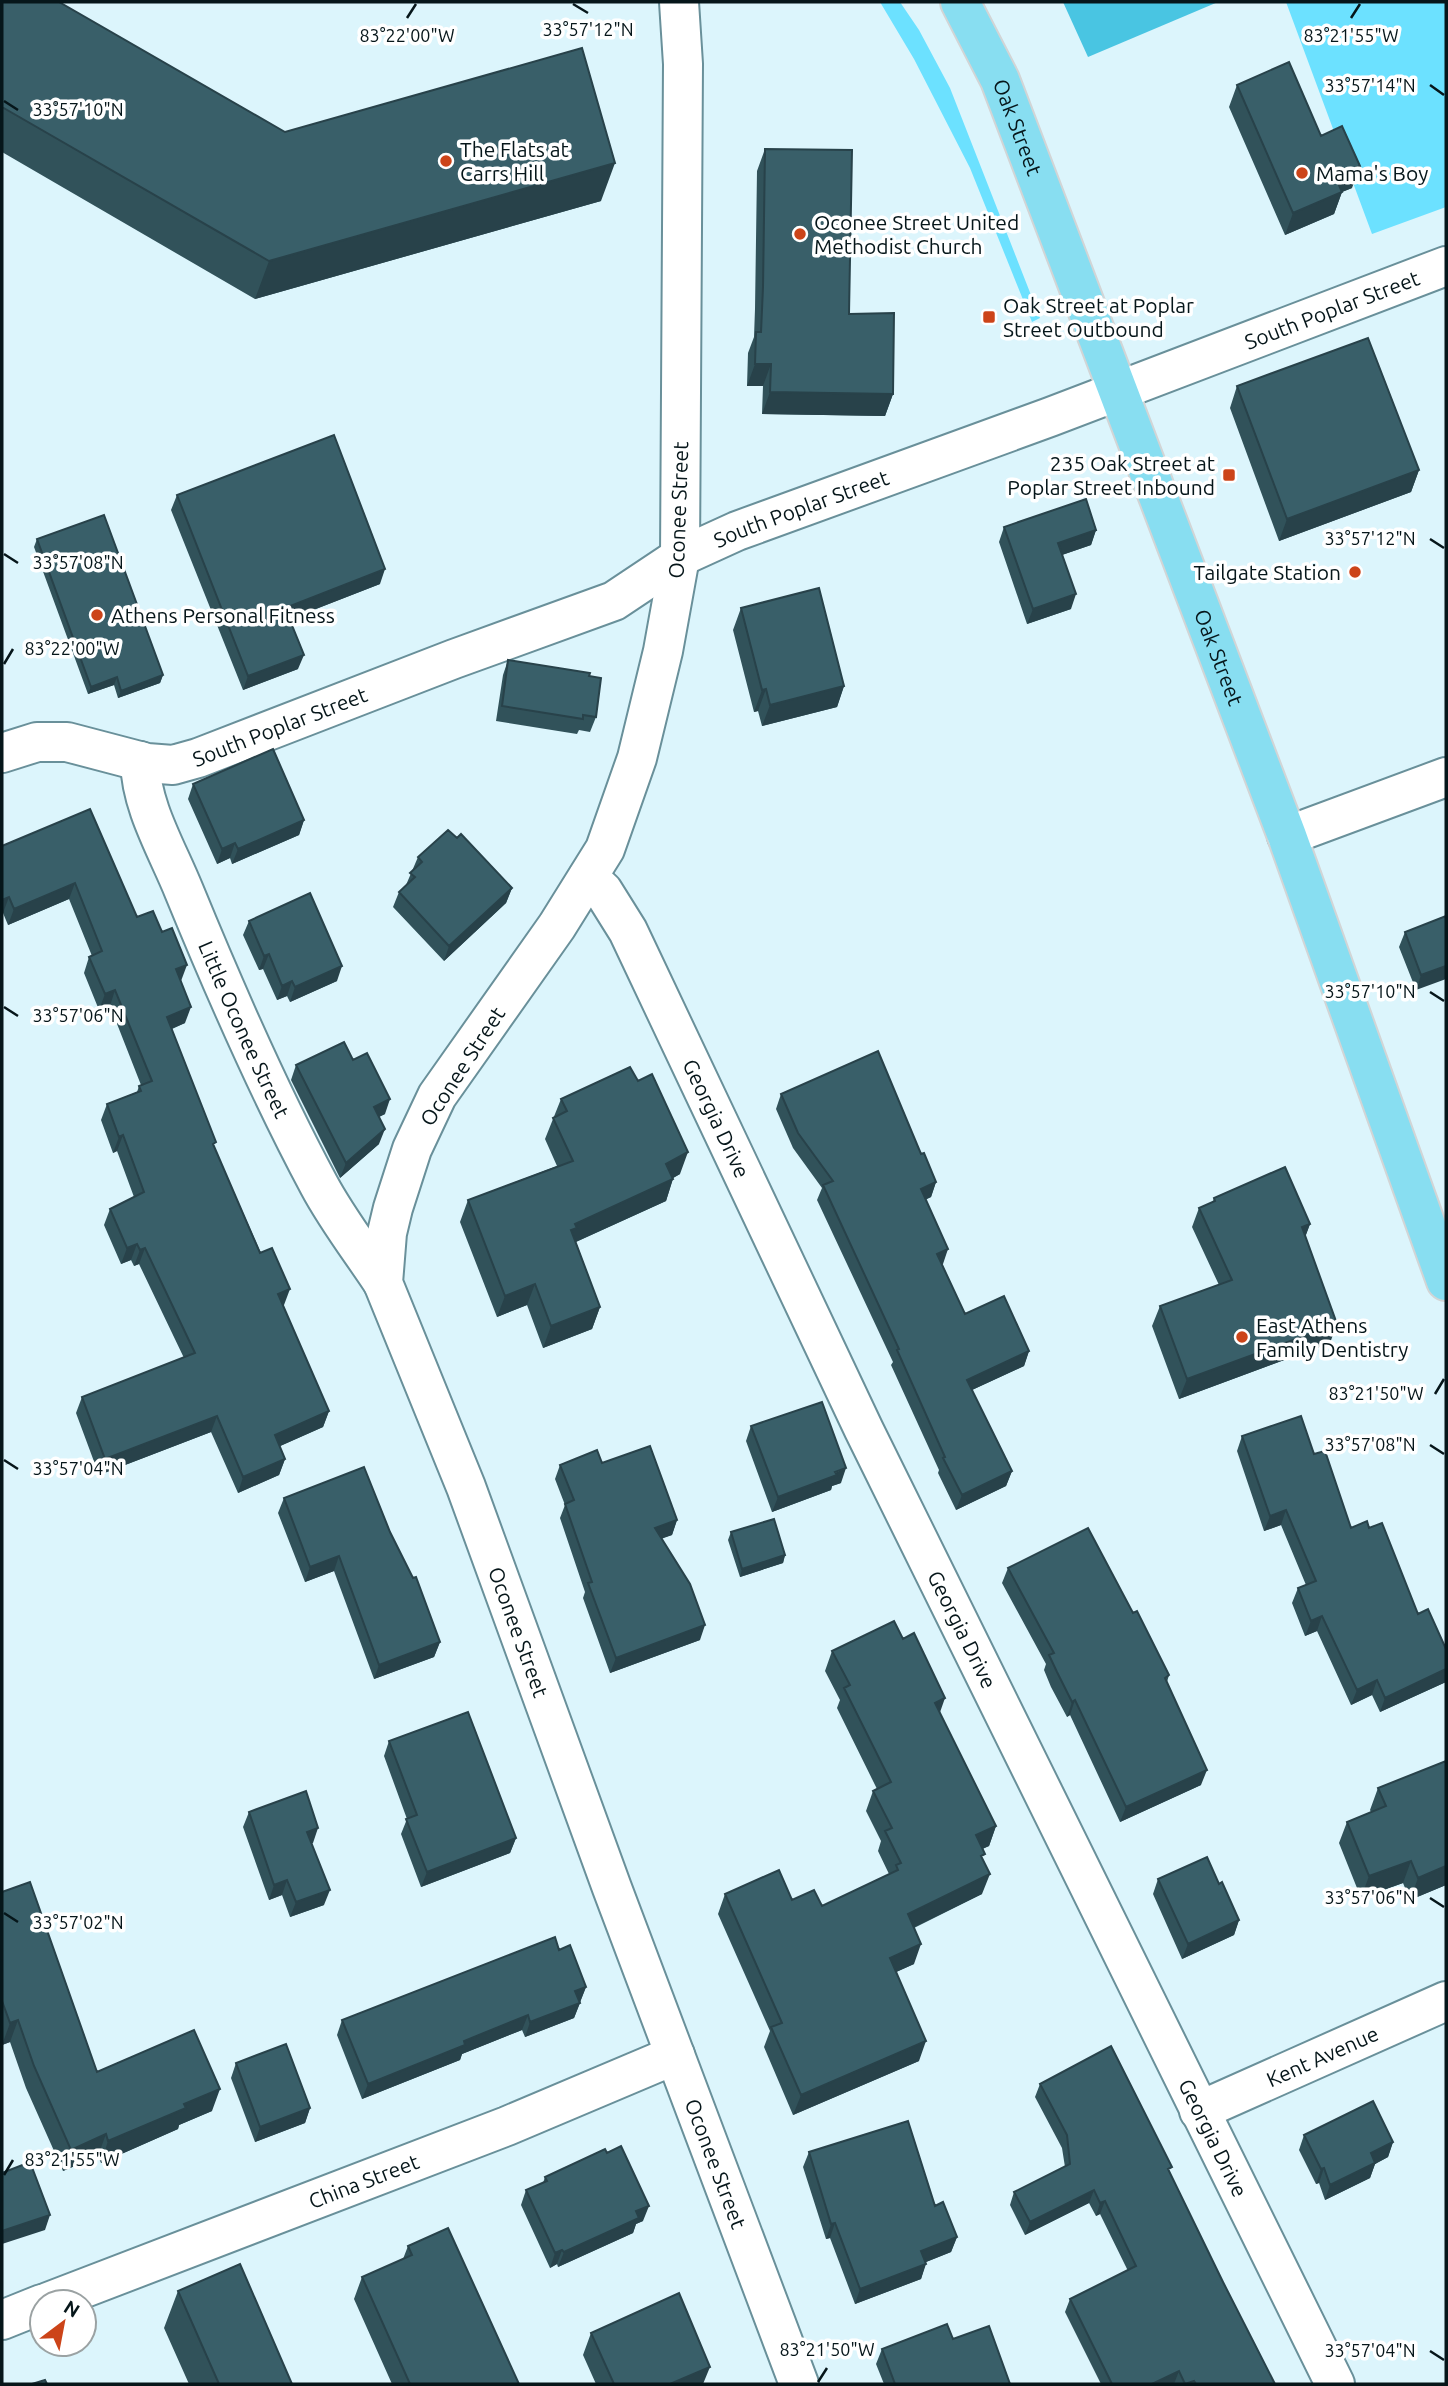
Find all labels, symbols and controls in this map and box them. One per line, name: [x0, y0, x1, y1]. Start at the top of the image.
text: 33°57'12"N: [542, 19, 634, 39]
text: 83°22'00"W: [359, 25, 455, 45]
text: 83°21'55"W: [1303, 25, 1399, 45]
street label: Oak Street: [989, 75, 1047, 179]
text: 33°57'14"N: [1324, 75, 1416, 95]
text: 33°57'10"N: [32, 99, 124, 119]
place label: The Flats at Carrs Hill: [460, 137, 569, 185]
marker: The Flats at Carrs Hill: [438, 153, 454, 169]
place label: Mama's Boy: [1316, 161, 1428, 185]
marker: Mama's Boy: [1294, 165, 1310, 181]
place label: Oconee Street United Methodist Church: [814, 210, 1019, 258]
marker: Oconee Street United Methodist Church: [792, 226, 808, 242]
street label: South Poplar Street: [1241, 265, 1423, 354]
place label: Oak Street at Poplar Street Outbound: [1003, 293, 1194, 341]
marker: Oak Street at Poplar Street Outbound: [981, 309, 997, 325]
street label: Oconee Street: [664, 441, 692, 579]
place label: 235 Oak Street at Poplar Street Inbound: [1007, 451, 1215, 499]
street label: South Poplar Street: [710, 465, 892, 552]
marker: 235 Oak Street at Poplar Street Inbound: [1221, 467, 1237, 483]
text: 33°57'12"N: [1324, 528, 1416, 548]
text: 33°57'08"N: [32, 552, 124, 572]
place label: Tailgate Station: [1194, 560, 1341, 584]
marker: Tailgate Station: [1347, 564, 1363, 580]
place label: Athens Personal Fitness: [111, 603, 335, 627]
street label: Oak Street: [1190, 606, 1248, 709]
marker: Athens Personal Fitness: [89, 607, 105, 623]
text: 83°22'00"W: [24, 638, 120, 658]
street label: South Poplar Street: [189, 682, 370, 771]
street label: Little Oconee Street: [194, 937, 295, 1122]
text: 33°57'10"N: [1324, 981, 1416, 1001]
street label: Oconee Street: [415, 1002, 509, 1130]
text: 33°57'06"N: [32, 1005, 124, 1025]
street label: Georgia Drive: [678, 1055, 755, 1182]
place label: East Athens Family Dentistry: [1256, 1313, 1408, 1361]
marker: East Athens Family Dentistry: [1234, 1329, 1250, 1345]
text: 83°21'50"W: [1328, 1383, 1424, 1403]
text: 33°57'08"N: [1324, 1434, 1416, 1454]
text: 33°57'04"N: [32, 1458, 124, 1478]
street label: Oconee Street: [484, 1563, 553, 1700]
street label: Georgia Drive: [923, 1567, 1002, 1692]
text: 33°57'06"N: [1324, 1887, 1416, 1907]
text: 33°57'02"N: [32, 1912, 124, 1932]
street label: Kent Avenue: [1263, 2021, 1382, 2091]
street label: Georgia Drive: [1174, 2075, 1253, 2201]
street label: Oconee Street: [680, 2095, 751, 2232]
text: 83°21'55"W: [24, 2149, 120, 2169]
street label: China Street: [305, 2149, 422, 2213]
north arrow: [28, 2288, 98, 2358]
text: N: [60, 2295, 84, 2322]
text: 83°21'50"W: [779, 2339, 875, 2359]
text: 33°57'04"N: [1324, 2340, 1416, 2360]

